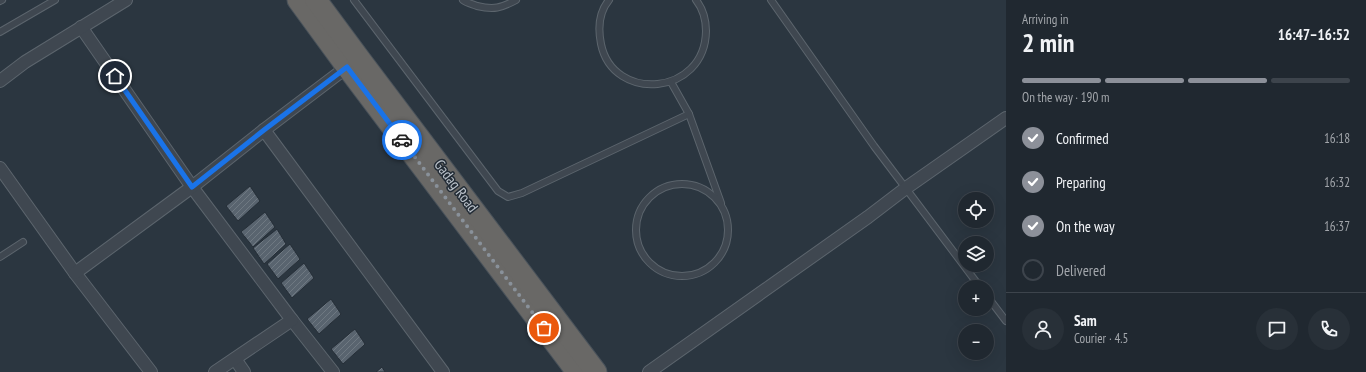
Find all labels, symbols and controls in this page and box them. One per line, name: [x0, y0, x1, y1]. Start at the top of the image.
text: Arriving in: [1022, 11, 1069, 28]
text: 16:47–16:52: [1278, 25, 1350, 44]
text: 2 min: [1022, 26, 1075, 59]
pin: [98, 59, 132, 93]
icon: home: [104, 65, 126, 87]
text: On the way · 190 m: [1022, 89, 1109, 106]
courier: [382, 120, 422, 160]
icon: check: [1022, 127, 1044, 149]
icon: car: [391, 129, 413, 151]
text: Confirmed: [1056, 129, 1109, 148]
text: 16:18: [1324, 130, 1350, 147]
street label: Gadag Road: [430, 156, 482, 216]
icon: check: [1022, 171, 1044, 193]
text: Preparing: [1056, 173, 1106, 192]
text: 16:32: [1324, 174, 1350, 191]
map controls: [958, 192, 994, 360]
button: locate: [958, 192, 994, 228]
icon: check: [1022, 215, 1044, 237]
text: On the way: [1056, 217, 1115, 236]
text: 16:37: [1324, 218, 1350, 235]
button: layers: [958, 236, 994, 272]
text: Delivered: [1056, 261, 1106, 280]
button: +: [958, 280, 994, 316]
button: person: [1022, 308, 1064, 350]
button: chat: [1256, 308, 1298, 350]
button: phone: [1308, 308, 1350, 350]
pin: [527, 311, 561, 345]
text: Sam: [1074, 311, 1097, 330]
icon: bag: [533, 317, 555, 339]
button: −: [958, 324, 994, 360]
text: Courier · 4.5: [1074, 330, 1128, 347]

